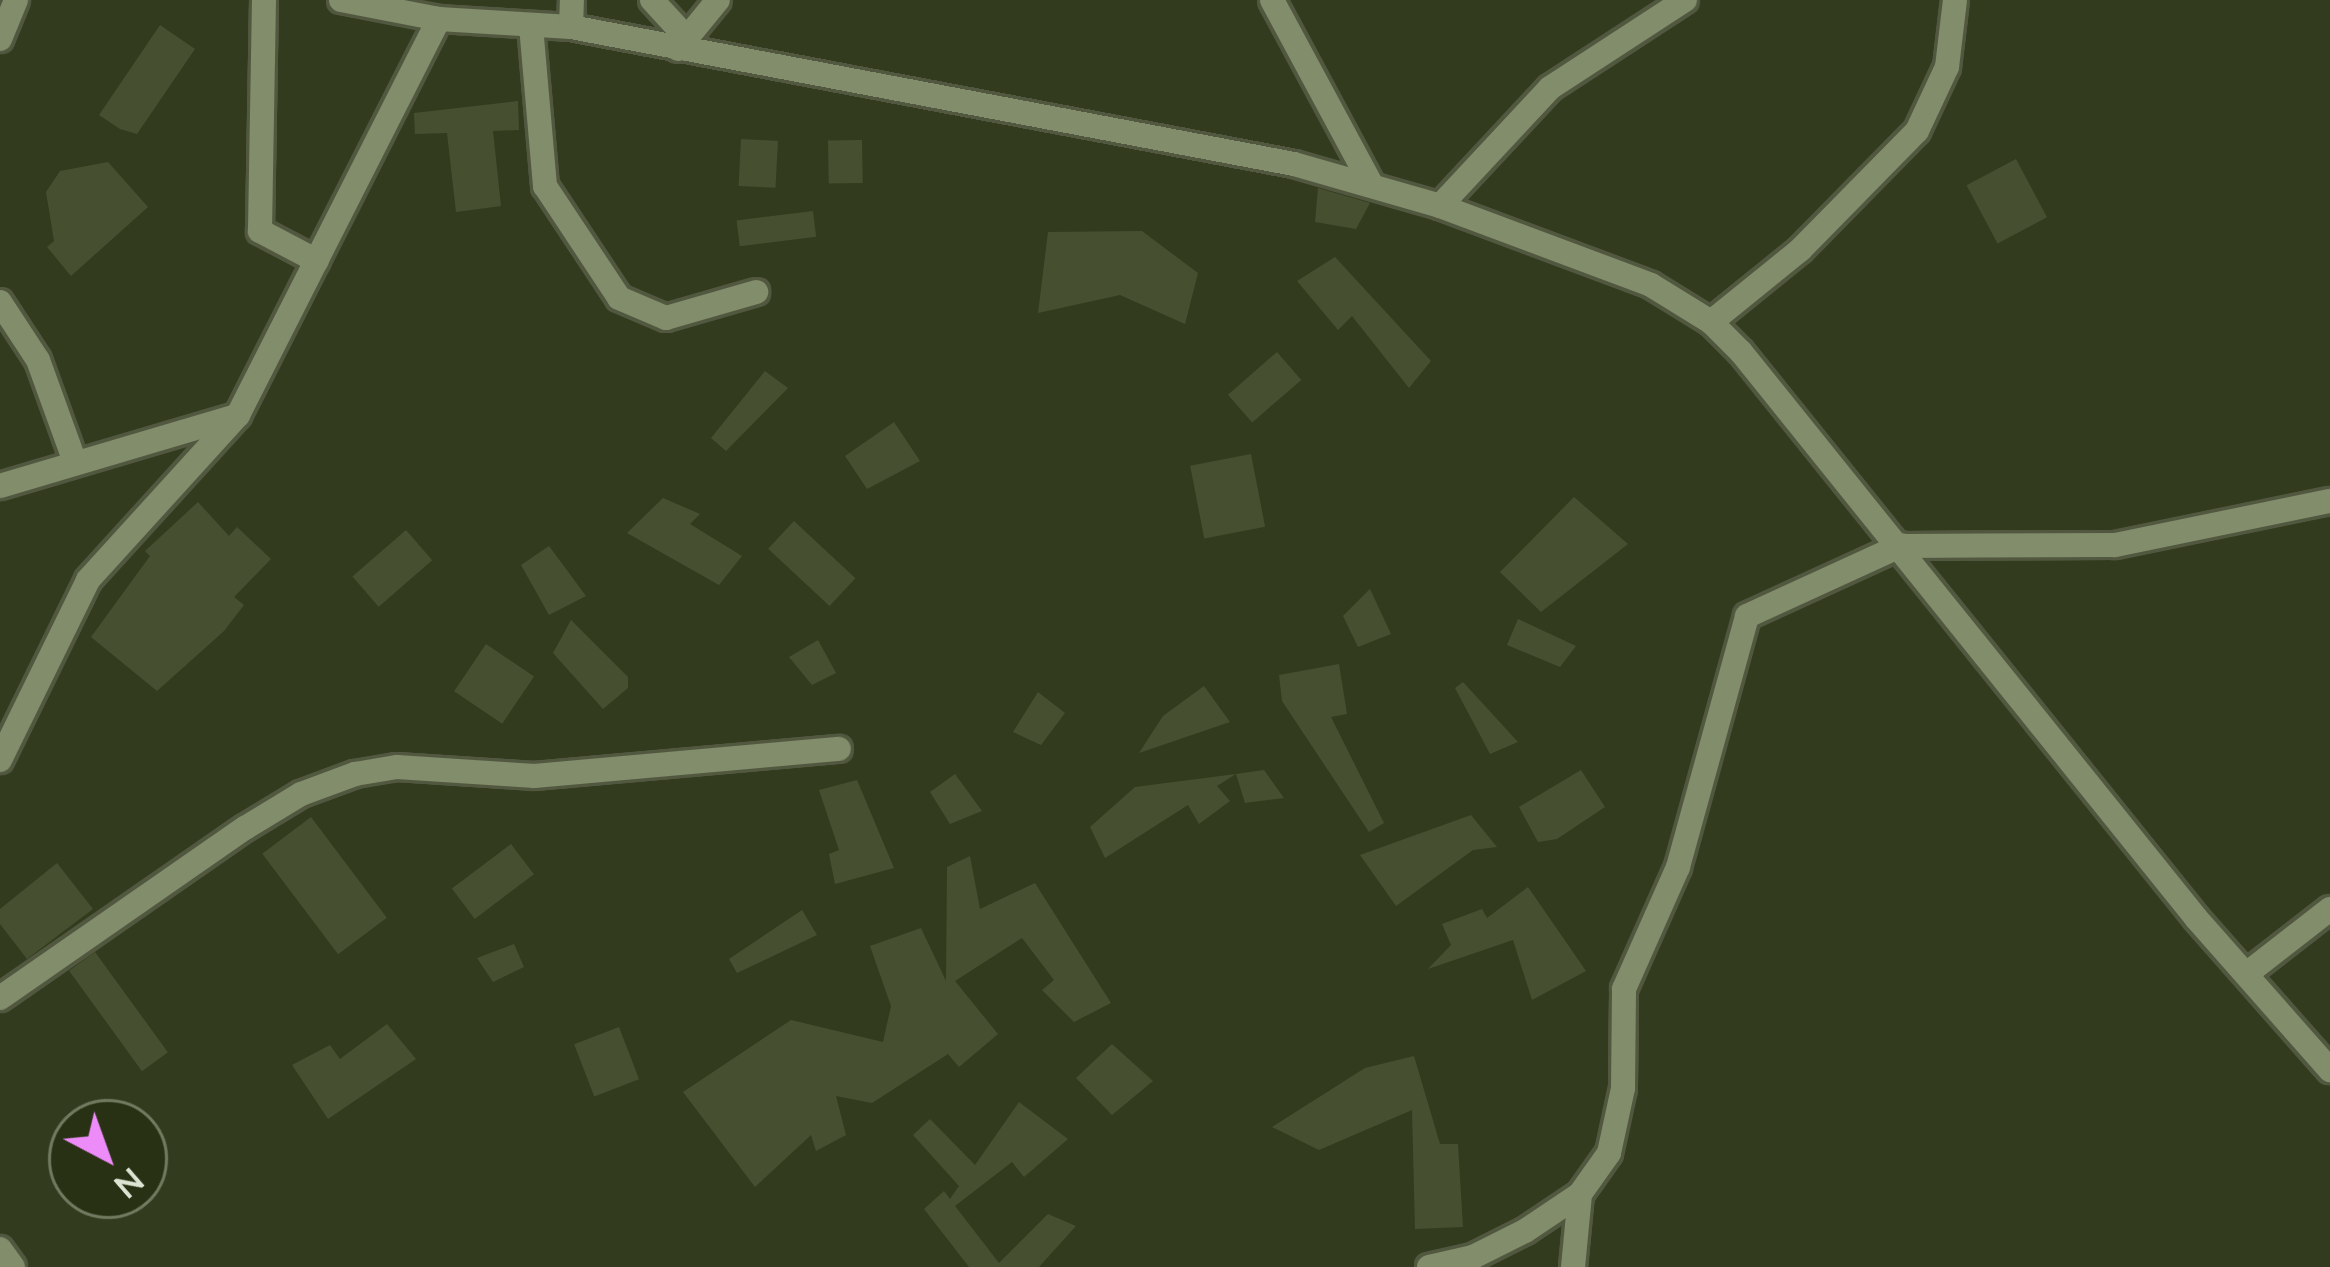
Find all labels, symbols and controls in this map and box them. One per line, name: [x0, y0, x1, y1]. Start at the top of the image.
north arrow: [48, 1099, 168, 1219]
text: N: [107, 1160, 152, 1207]

